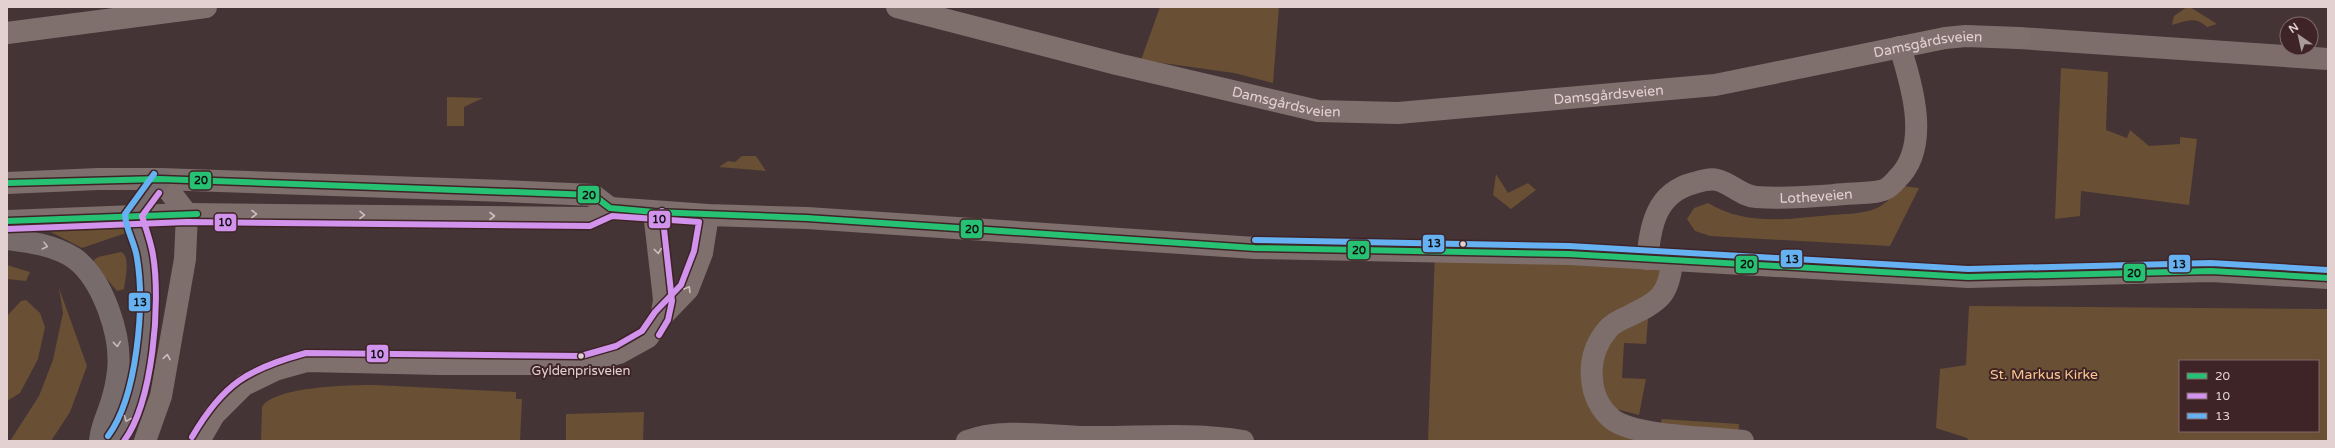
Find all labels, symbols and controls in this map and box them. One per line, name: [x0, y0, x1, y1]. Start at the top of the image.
north arrow: [2279, 16, 2319, 56]
text: N: [2286, 20, 2301, 36]
street label: Damsgårdsveien: [1872, 28, 1983, 61]
street label: Damsgårdsveien: [1553, 82, 1664, 108]
street label: Damsgårdsveien: [1230, 83, 1341, 121]
line badge: 20: [189, 171, 212, 190]
text: 20: [194, 174, 208, 187]
line badge: 20: [577, 185, 600, 204]
street label: Lotheveien: [1779, 186, 1853, 207]
text: 20: [582, 189, 596, 202]
one-way arrow: [251, 210, 257, 218]
line badge: 10: [648, 210, 671, 229]
one-way arrow: [359, 211, 365, 219]
one-way arrow: [489, 212, 495, 220]
line badge: 10: [214, 213, 237, 232]
text: 10: [652, 213, 666, 226]
text: 10: [218, 216, 232, 229]
line badge: 20: [960, 219, 983, 239]
text: 20: [965, 223, 979, 236]
line badge: 13: [1422, 234, 1445, 253]
text: 13: [1427, 237, 1441, 250]
unlabelled marker: [1458, 239, 1468, 249]
line badge: 20: [1347, 240, 1370, 260]
one-way arrow: [42, 241, 49, 250]
text: 20: [1352, 244, 1366, 257]
one-way arrow: [654, 247, 663, 254]
line badge: 13: [1780, 249, 1803, 268]
text: 13: [1785, 253, 1799, 266]
line badge: 13: [2168, 254, 2191, 273]
line badge: 20: [1735, 255, 1758, 274]
text: 20: [1740, 258, 1754, 271]
text: 13: [2172, 258, 2186, 271]
line badge: 20: [2123, 263, 2146, 282]
text: 20: [2127, 267, 2141, 280]
one-way arrow: [683, 286, 690, 293]
line badge: 13: [128, 292, 151, 312]
text: 13: [133, 296, 147, 309]
one-way arrow: [112, 341, 121, 348]
line badge: 10: [366, 344, 389, 363]
text: 10: [370, 348, 384, 361]
marker: Gyldenprisveien: [576, 351, 586, 361]
one-way arrow: [162, 354, 171, 360]
legend: [2179, 360, 2319, 432]
place label: Gyldenprisveien: [532, 363, 630, 379]
park label: St. Markus Kirke: [1990, 366, 2098, 383]
text: 20: [2215, 369, 2231, 383]
text: 10: [2215, 389, 2231, 403]
text: 13: [2215, 409, 2230, 423]
one-way arrow: [124, 414, 132, 422]

